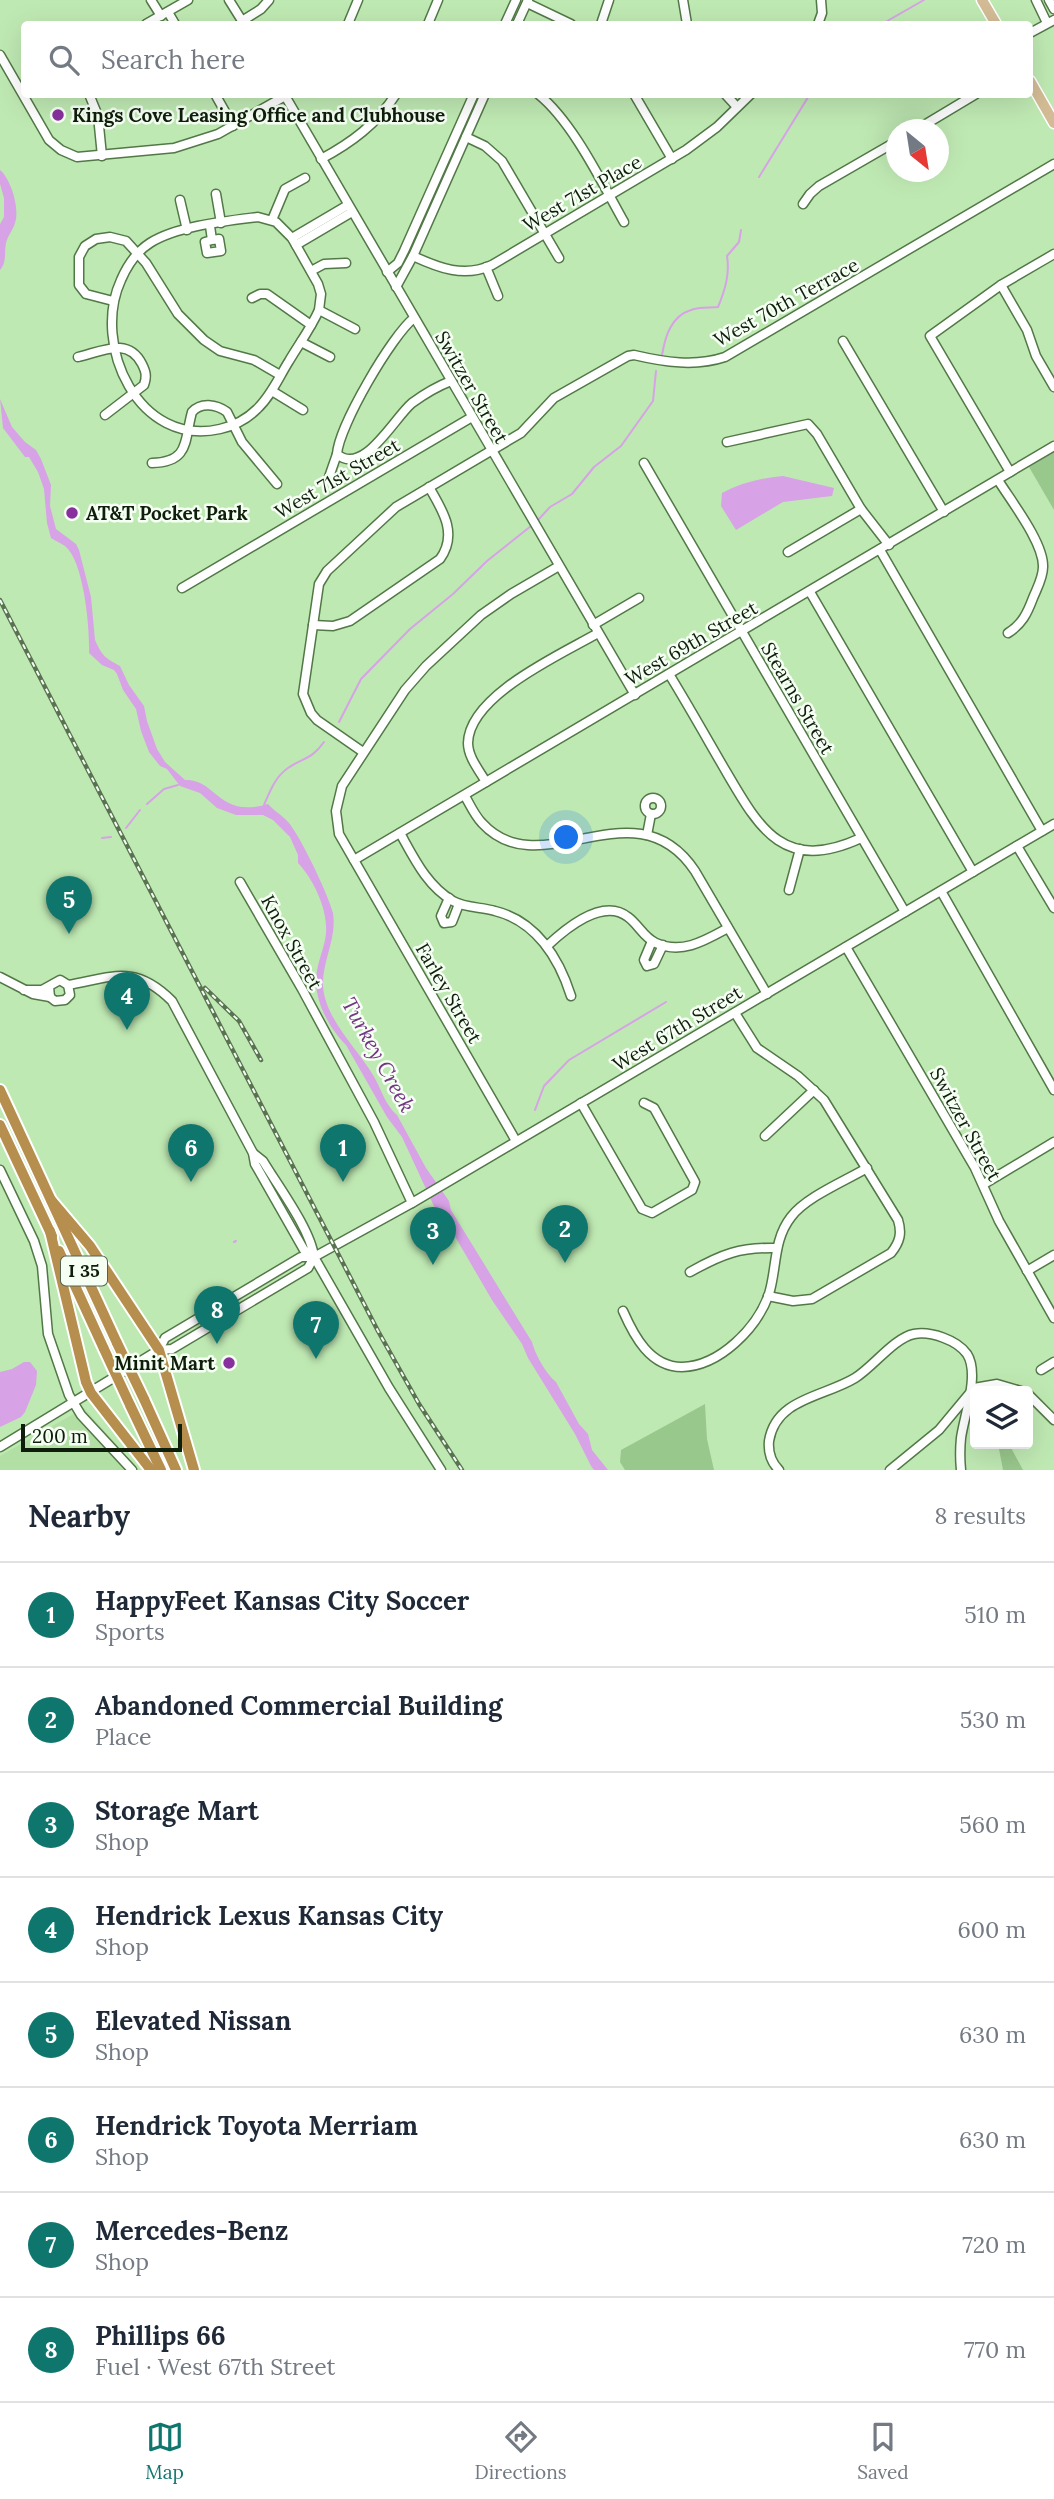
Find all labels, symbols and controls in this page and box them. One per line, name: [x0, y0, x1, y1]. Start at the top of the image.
search box: [21, 21, 1033, 98]
icon: search: [45, 41, 83, 79]
text: Search here: [101, 43, 245, 76]
place label: Kings Cove Leasing Office and Clubhouse: [72, 103, 445, 127]
marker: Kings Cove Leasing Office and Clubhouse: [50, 107, 66, 123]
north arrow: [886, 119, 949, 182]
street label: West 71st Place: [518, 149, 646, 237]
street label: West 70th Terrace: [709, 252, 863, 352]
street label: Switzer Street: [430, 327, 514, 448]
street label: West 71st Street: [270, 432, 404, 523]
place label: AT&T Pocket Park: [86, 501, 248, 525]
marker: AT&T Pocket Park: [64, 505, 80, 521]
street label: West 69th Street: [620, 595, 762, 691]
street label: Stearns Street: [756, 638, 840, 759]
your location: [549, 820, 583, 854]
pin: 5: [46, 876, 92, 934]
street label: Knox Street: [256, 890, 328, 994]
street label: Farley Street: [411, 939, 488, 1048]
pin: 4: [104, 972, 150, 1030]
street label: West 67th Street: [608, 980, 747, 1076]
water label: Turkey Creek: [336, 993, 421, 1117]
street label: Switzer Street: [925, 1063, 1007, 1185]
pin: 6: [168, 1124, 214, 1182]
pin: 1: [320, 1124, 366, 1182]
pin: 2: [542, 1205, 588, 1263]
pin: 3: [410, 1207, 456, 1265]
road number: I 35: [61, 1256, 107, 1286]
pin: 8: [194, 1286, 240, 1344]
pin: 7: [293, 1301, 339, 1359]
place label: Minit Mart: [114, 1351, 216, 1375]
marker: Minit Mart: [221, 1355, 237, 1371]
map controls: [970, 1386, 1033, 1449]
button: layers: [970, 1386, 1033, 1449]
scale bar: [21, 1421, 182, 1453]
text: 200 m: [32, 1424, 88, 1448]
text: Nearby: [28, 1497, 130, 1535]
text: 8 results: [935, 1501, 1026, 1530]
text: HappyFeet Kansas City Soccer: [95, 1584, 469, 1617]
text: 1: [46, 1600, 56, 1629]
text: 510 m: [964, 1600, 1026, 1629]
text: Sports: [95, 1617, 165, 1646]
text: Abandoned Commercial Building: [95, 1689, 503, 1722]
text: 2: [45, 1705, 57, 1734]
text: 530 m: [960, 1705, 1026, 1734]
text: Place: [95, 1722, 152, 1751]
text: Storage Mart: [95, 1794, 259, 1827]
text: 3: [45, 1810, 57, 1839]
text: 560 m: [959, 1810, 1026, 1839]
text: Shop: [95, 1827, 149, 1856]
text: Hendrick Lexus Kansas City: [95, 1899, 443, 1932]
text: 4: [45, 1915, 57, 1944]
text: 600 m: [958, 1915, 1026, 1944]
text: Shop: [95, 1932, 149, 1961]
text: Elevated Nissan: [95, 2004, 291, 2037]
text: 5: [45, 2020, 57, 2049]
text: 630 m: [959, 2020, 1026, 2049]
text: Shop: [95, 2037, 149, 2066]
text: Hendrick Toyota Merriam: [95, 2109, 418, 2142]
text: 6: [44, 2125, 58, 2154]
text: 630 m: [959, 2125, 1026, 2154]
text: Shop: [95, 2142, 149, 2171]
text: Mercedes-Benz: [95, 2214, 288, 2247]
text: 7: [46, 2230, 56, 2259]
text: 720 m: [962, 2230, 1026, 2259]
text: Shop: [95, 2247, 149, 2276]
text: Phillips 66: [95, 2319, 226, 2352]
text: 8: [44, 2335, 58, 2364]
text: 770 m: [964, 2335, 1026, 2364]
text: Fuel · West 67th Street: [95, 2352, 335, 2381]
tab: Map: [145, 2418, 184, 2484]
tab: Directions: [475, 2418, 567, 2484]
tab: Saved: [857, 2418, 909, 2484]

